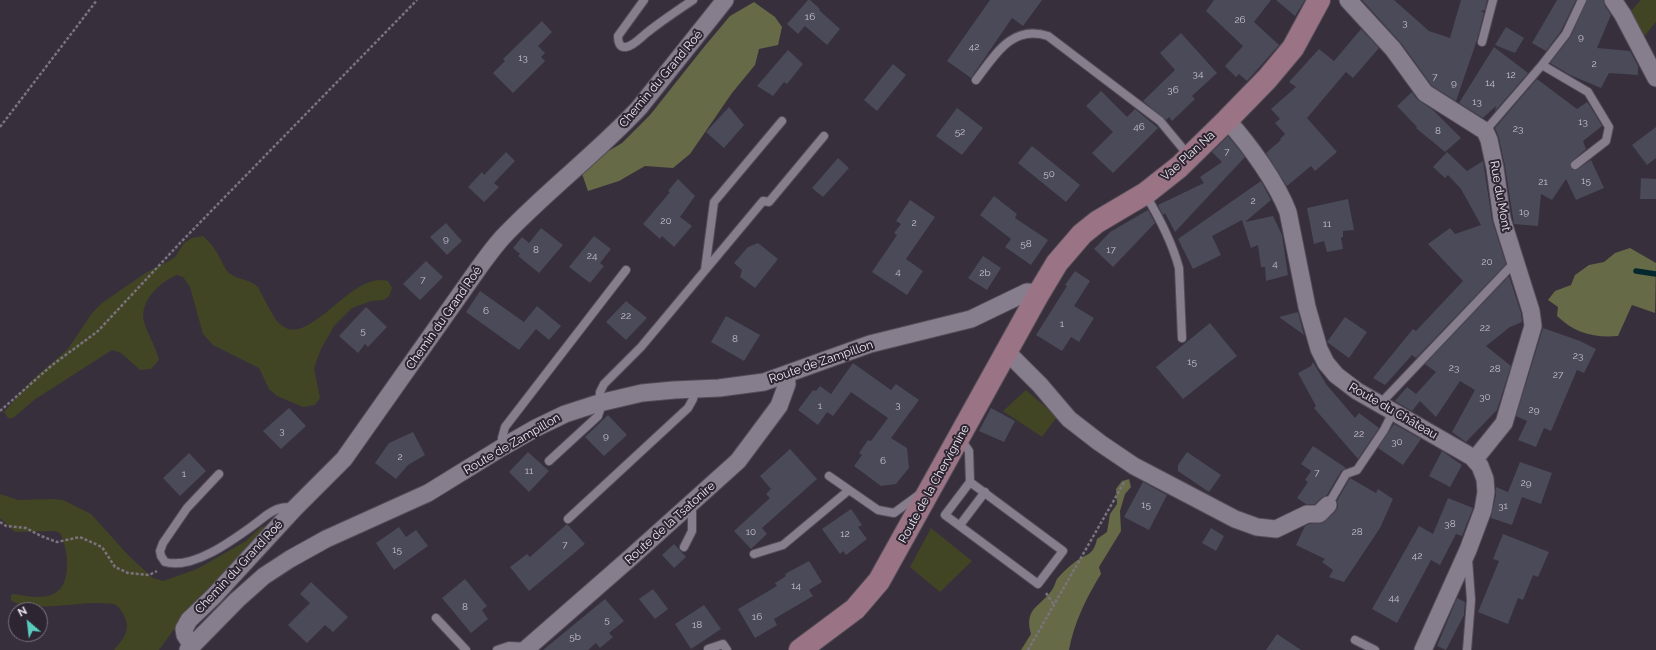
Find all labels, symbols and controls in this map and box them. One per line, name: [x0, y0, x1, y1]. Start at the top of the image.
house number: 16: [805, 11, 815, 23]
house number: 26: [1234, 14, 1246, 26]
house number: 3: [1402, 17, 1408, 29]
street label: Chemin du Grand Roé: [616, 28, 706, 130]
house number: 9: [1578, 31, 1584, 43]
house number: 42: [969, 41, 979, 53]
house number: 13: [518, 52, 528, 64]
house number: 2: [1591, 58, 1597, 70]
house number: 34: [1193, 68, 1203, 80]
house number: 12: [1506, 69, 1516, 81]
house number: 7: [1432, 71, 1438, 83]
house number: 9: [1451, 77, 1457, 89]
house number: 14: [1485, 77, 1495, 89]
house number: 36: [1167, 84, 1179, 96]
house number: 13: [1472, 96, 1482, 108]
house number: 13: [1578, 116, 1588, 128]
house number: 46: [1133, 121, 1145, 133]
house number: 23: [1513, 123, 1523, 135]
house number: 8: [1435, 125, 1441, 137]
house number: 52: [955, 126, 965, 138]
street label: Vae Plan Na: [1158, 128, 1218, 184]
house number: 7: [1224, 146, 1230, 158]
street label: Rue du Mont: [1487, 160, 1513, 232]
house number: 50: [1043, 168, 1055, 180]
house number: 15: [1581, 175, 1591, 187]
house number: 21: [1538, 176, 1548, 188]
house number: 2: [1250, 195, 1256, 207]
house number: 19: [1519, 206, 1529, 218]
house number: 20: [660, 215, 672, 227]
house number: 2: [911, 217, 917, 229]
house number: 11: [1323, 218, 1331, 230]
house number: 9: [443, 233, 449, 245]
house number: 58: [1020, 238, 1032, 250]
house number: 8: [533, 244, 539, 256]
house number: 17: [1106, 244, 1116, 256]
house number: 24: [587, 250, 597, 262]
house number: 20: [1481, 256, 1493, 268]
house number: 4: [1272, 258, 1278, 270]
street label: Chemin du Grand Roé: [403, 264, 485, 372]
house number: 4: [895, 266, 901, 278]
house number: 2b: [979, 267, 991, 279]
house number: 7: [420, 274, 426, 286]
house number: 6: [483, 305, 489, 317]
house number: 22: [621, 310, 631, 322]
house number: 1: [1060, 318, 1064, 330]
house number: 22: [1480, 322, 1490, 334]
house number: 5: [360, 325, 366, 337]
house number: 8: [732, 333, 738, 345]
street label: Route de Zampillon: [767, 337, 875, 387]
house number: 23: [1573, 350, 1583, 362]
house number: 15: [1187, 356, 1197, 368]
house number: 23: [1449, 362, 1459, 374]
house number: 28: [1489, 363, 1501, 375]
house number: 27: [1553, 369, 1563, 381]
street label: Route du Château: [1346, 380, 1440, 442]
house number: 30: [1479, 391, 1491, 403]
house number: 3: [895, 399, 901, 411]
house number: 1: [818, 400, 822, 412]
house number: 29: [1528, 404, 1540, 416]
street label: Route de Zampillon: [461, 410, 563, 478]
street label: Route de la Chervignine: [895, 422, 973, 546]
house number: 3: [279, 425, 285, 437]
house number: 22: [1354, 428, 1364, 440]
house number: 9: [603, 430, 609, 442]
house number: 30: [1391, 436, 1403, 448]
house number: 2: [397, 451, 403, 463]
house number: 6: [880, 455, 886, 467]
house number: 11: [525, 465, 533, 477]
house number: 7: [1314, 467, 1320, 479]
house number: 1: [182, 468, 186, 480]
house number: 29: [1520, 477, 1532, 489]
street label: Route de la Tsatonire: [622, 479, 718, 567]
house number: 15: [1141, 499, 1151, 511]
house number: 31: [1498, 500, 1508, 512]
street label: Chemin du Grand Roé: [192, 517, 286, 617]
house number: 38: [1444, 518, 1456, 530]
house number: 10: [746, 526, 756, 538]
house number: 28: [1351, 526, 1363, 538]
house number: 12: [840, 528, 850, 540]
house number: 7: [562, 539, 568, 551]
house number: 15: [392, 544, 402, 556]
house number: 42: [1412, 550, 1422, 562]
house number: 14: [791, 580, 801, 592]
house number: 44: [1389, 592, 1399, 604]
house number: 8: [462, 601, 468, 613]
north arrow: [8, 602, 48, 642]
text: N: [16, 604, 29, 620]
house number: 16: [752, 611, 762, 623]
house number: 5: [604, 614, 610, 626]
house number: 18: [692, 619, 702, 631]
house number: 5b: [569, 631, 581, 643]

